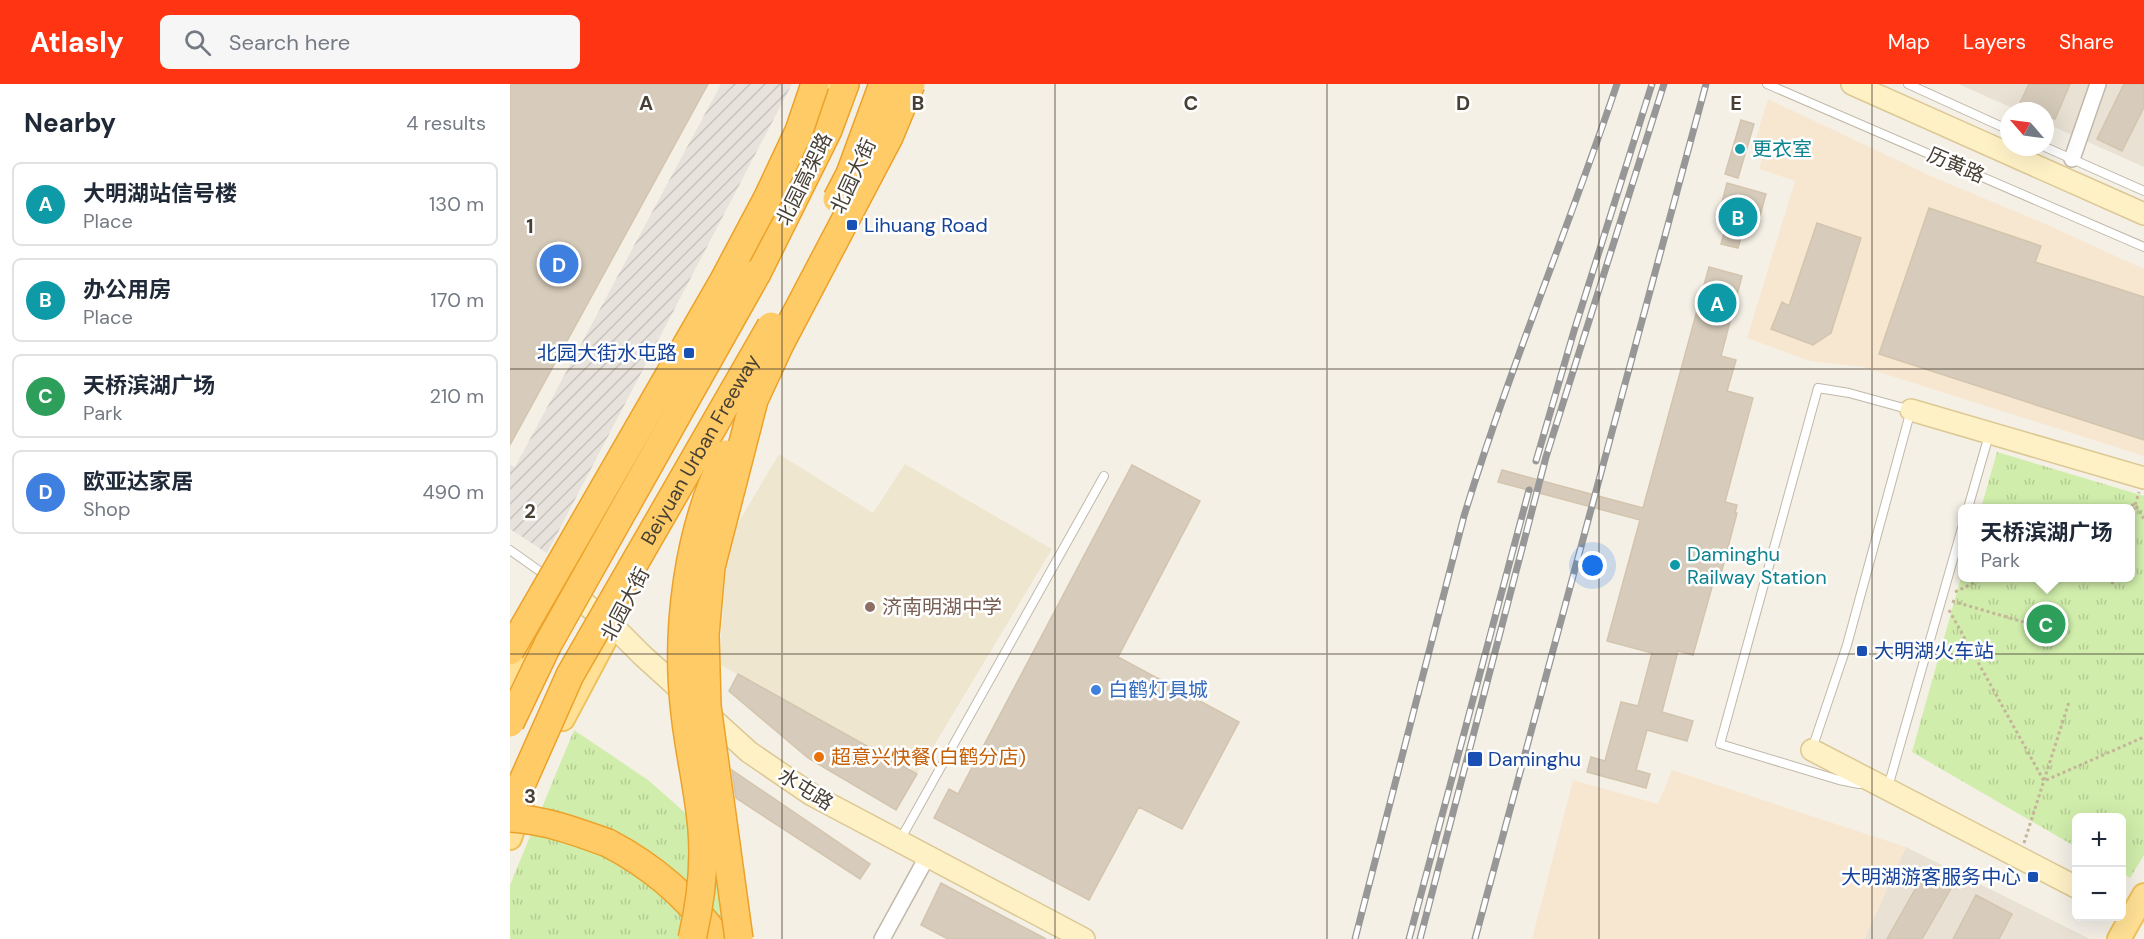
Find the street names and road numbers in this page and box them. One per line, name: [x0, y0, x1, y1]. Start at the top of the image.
street label: 北园高架路: [770, 128, 838, 230]
street label: 北园大街: [824, 134, 882, 218]
street label: 历黄路: [1923, 141, 1989, 189]
street label: Beiyuan Urban Freeway: [635, 349, 765, 550]
street label: 北园大街: [595, 563, 655, 645]
street label: 水屯路: [774, 762, 838, 816]

